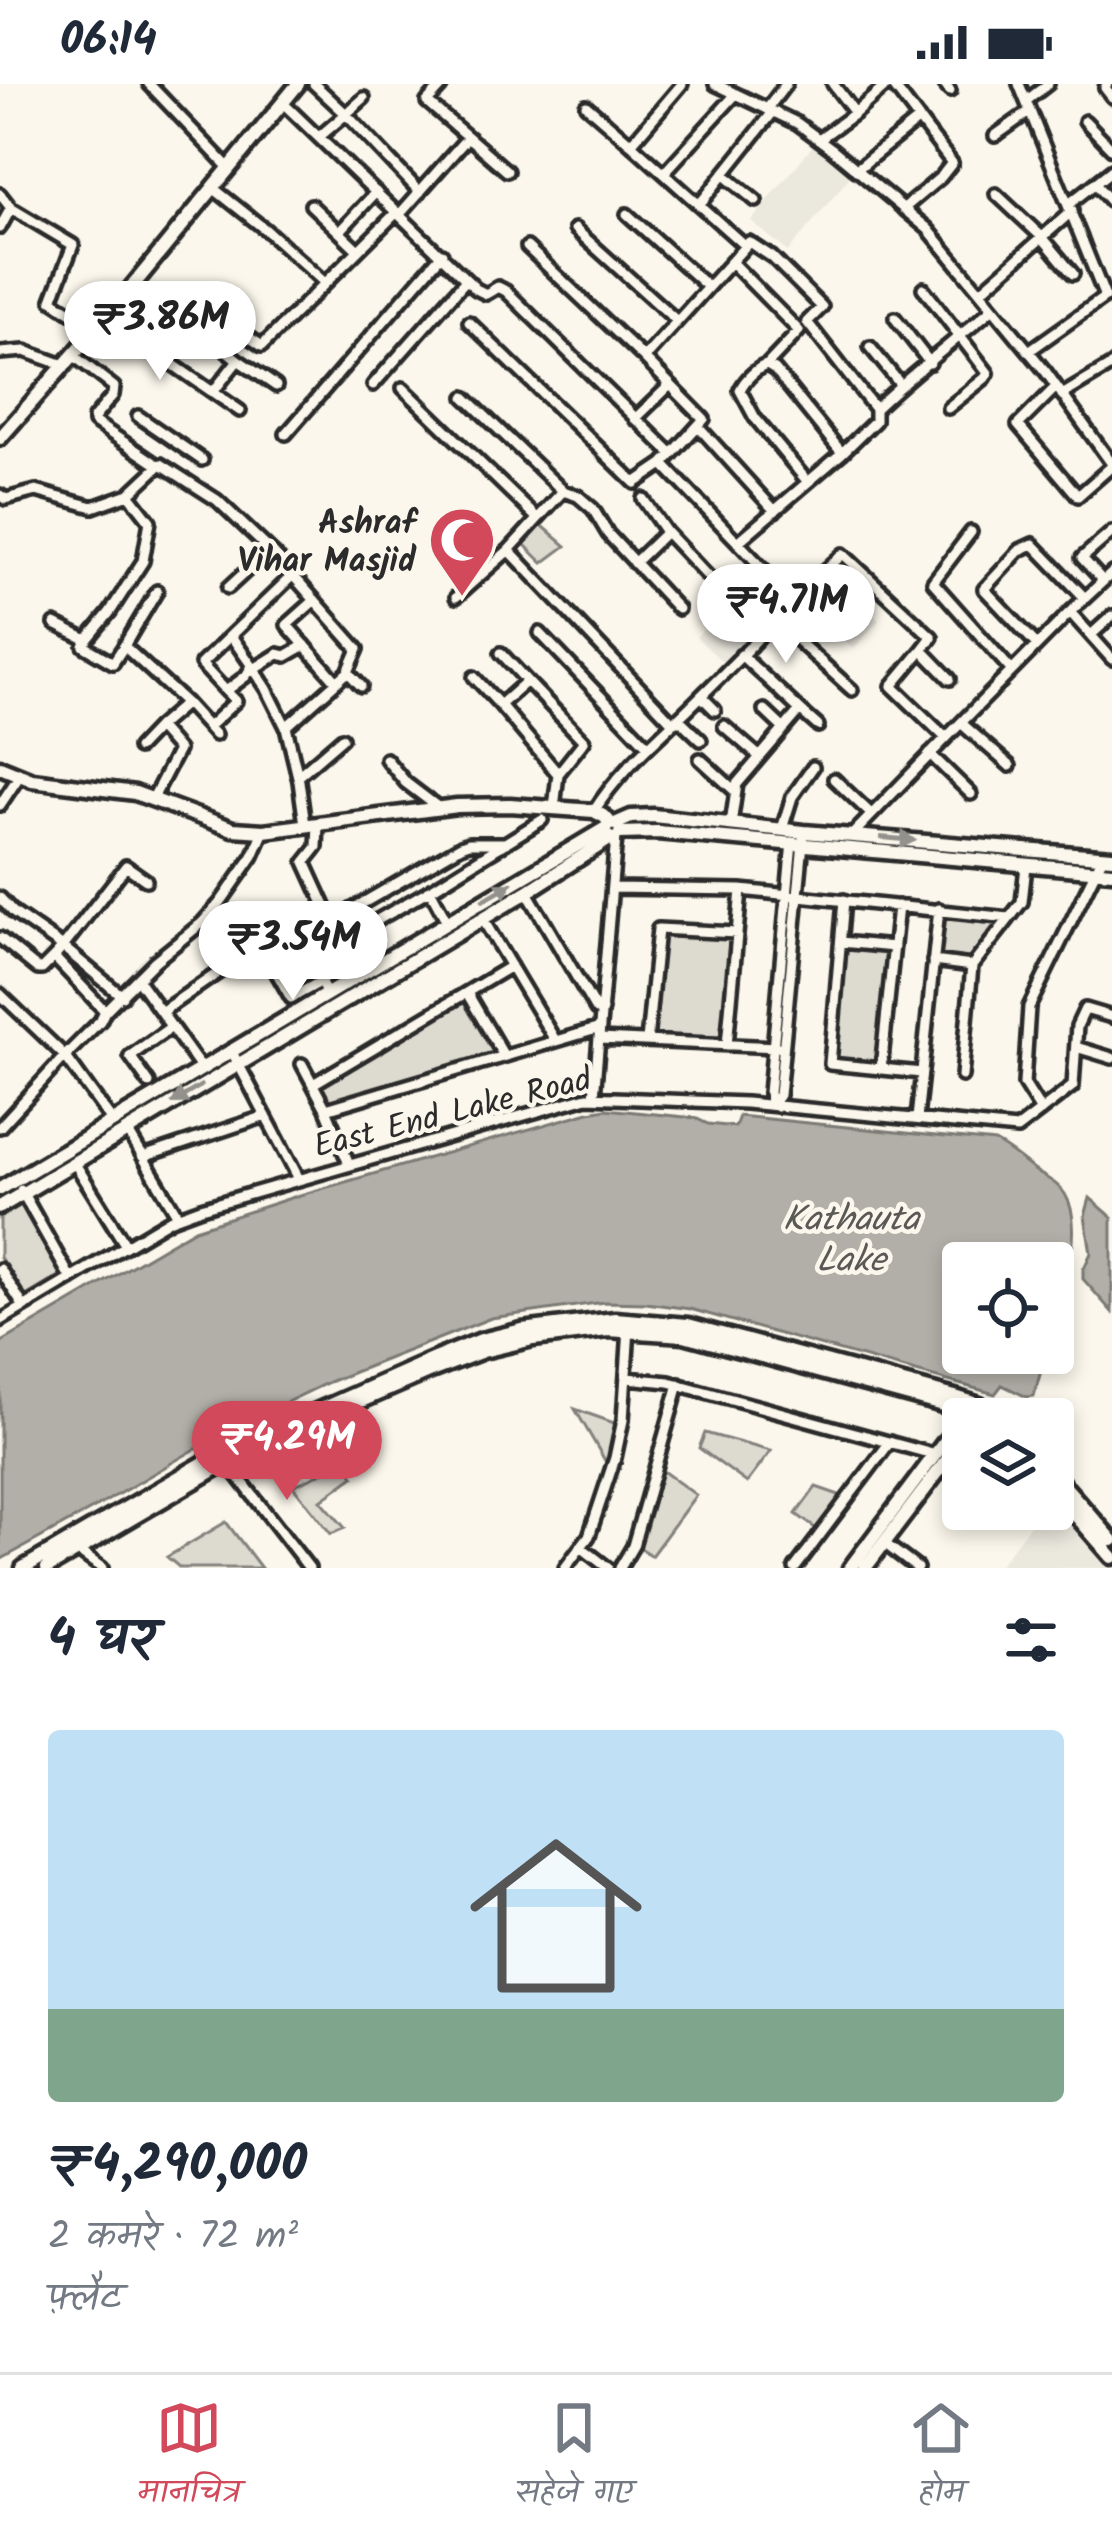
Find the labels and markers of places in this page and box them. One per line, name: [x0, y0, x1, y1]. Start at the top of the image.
pin: ₹3.86M: [62, 281, 258, 383]
place label: Ashraf Vihar Masjid: [238, 498, 419, 589]
mosque icon: Ashraf Vihar Masjid: [427, 505, 497, 599]
pin: ₹4.71M: [688, 564, 884, 666]
pin: ₹3.54M: [195, 901, 391, 1003]
pin: ₹4.29M: [189, 1401, 385, 1503]

